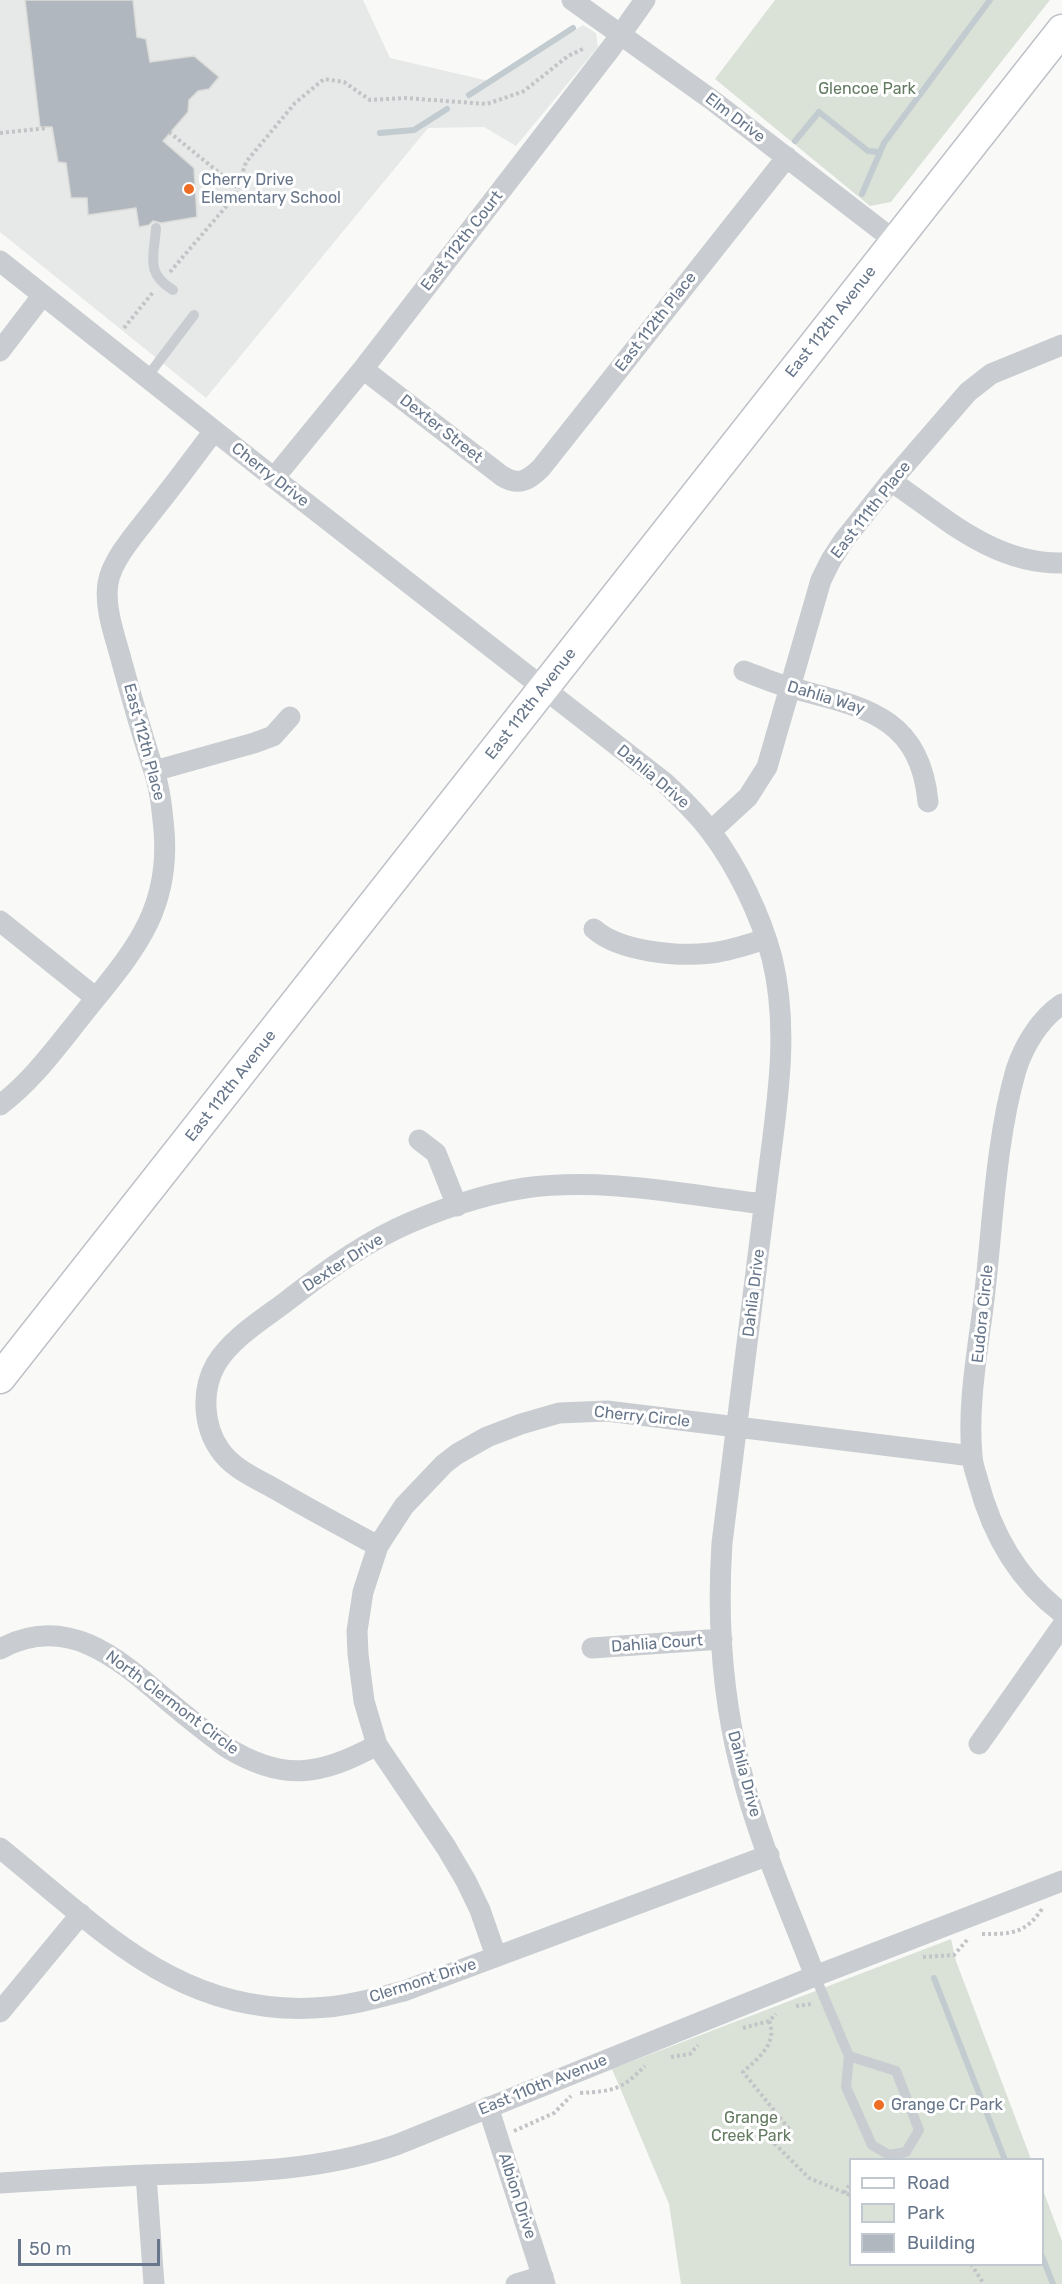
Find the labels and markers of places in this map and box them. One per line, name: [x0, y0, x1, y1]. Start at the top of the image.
place label: Cherry Drive Elementary School: [201, 170, 341, 208]
marker: Cherry Drive Elementary School: [182, 182, 196, 196]
place label: Grange Cr Park: [891, 2095, 1003, 2115]
marker: Grange Cr Park: [872, 2098, 886, 2112]

